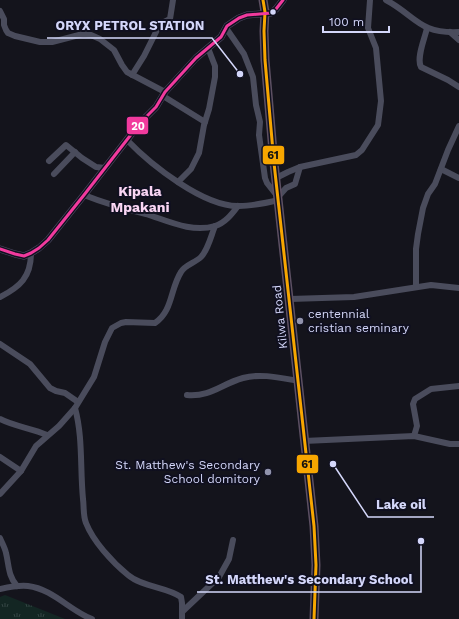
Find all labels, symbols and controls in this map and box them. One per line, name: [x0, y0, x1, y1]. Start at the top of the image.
unlabelled marker: [268, 7, 278, 17]
scale bar: [323, 8, 389, 34]
callout: ORYX PETROL STATION: [47, 13, 212, 38]
text: 100 m: [329, 15, 364, 29]
text: ORYX PETROL STATION: [56, 18, 204, 33]
line badge: 20: [126, 116, 149, 135]
text: 20: [131, 120, 145, 133]
line badge: 61: [262, 145, 285, 165]
text: 61: [267, 149, 279, 162]
district label: Kipala Mpakani: [110, 183, 170, 215]
street label: Kilwa Road: [270, 284, 290, 350]
place label: centennial cristian seminary: [308, 307, 410, 335]
marker: centennial cristian seminary: [295, 316, 305, 326]
line badge: 61: [296, 454, 319, 474]
place label: St. Matthew's Secondary School domitory: [115, 458, 261, 486]
text: 61: [301, 458, 313, 471]
marker: St. Matthew's Secondary School domitory: [263, 467, 273, 477]
callout: Lake oil: [368, 492, 434, 517]
text: Lake oil: [376, 497, 427, 512]
callout: St. Matthew's Secondary School: [197, 567, 421, 592]
text: St. Matthew's Secondary School: [205, 572, 413, 587]

